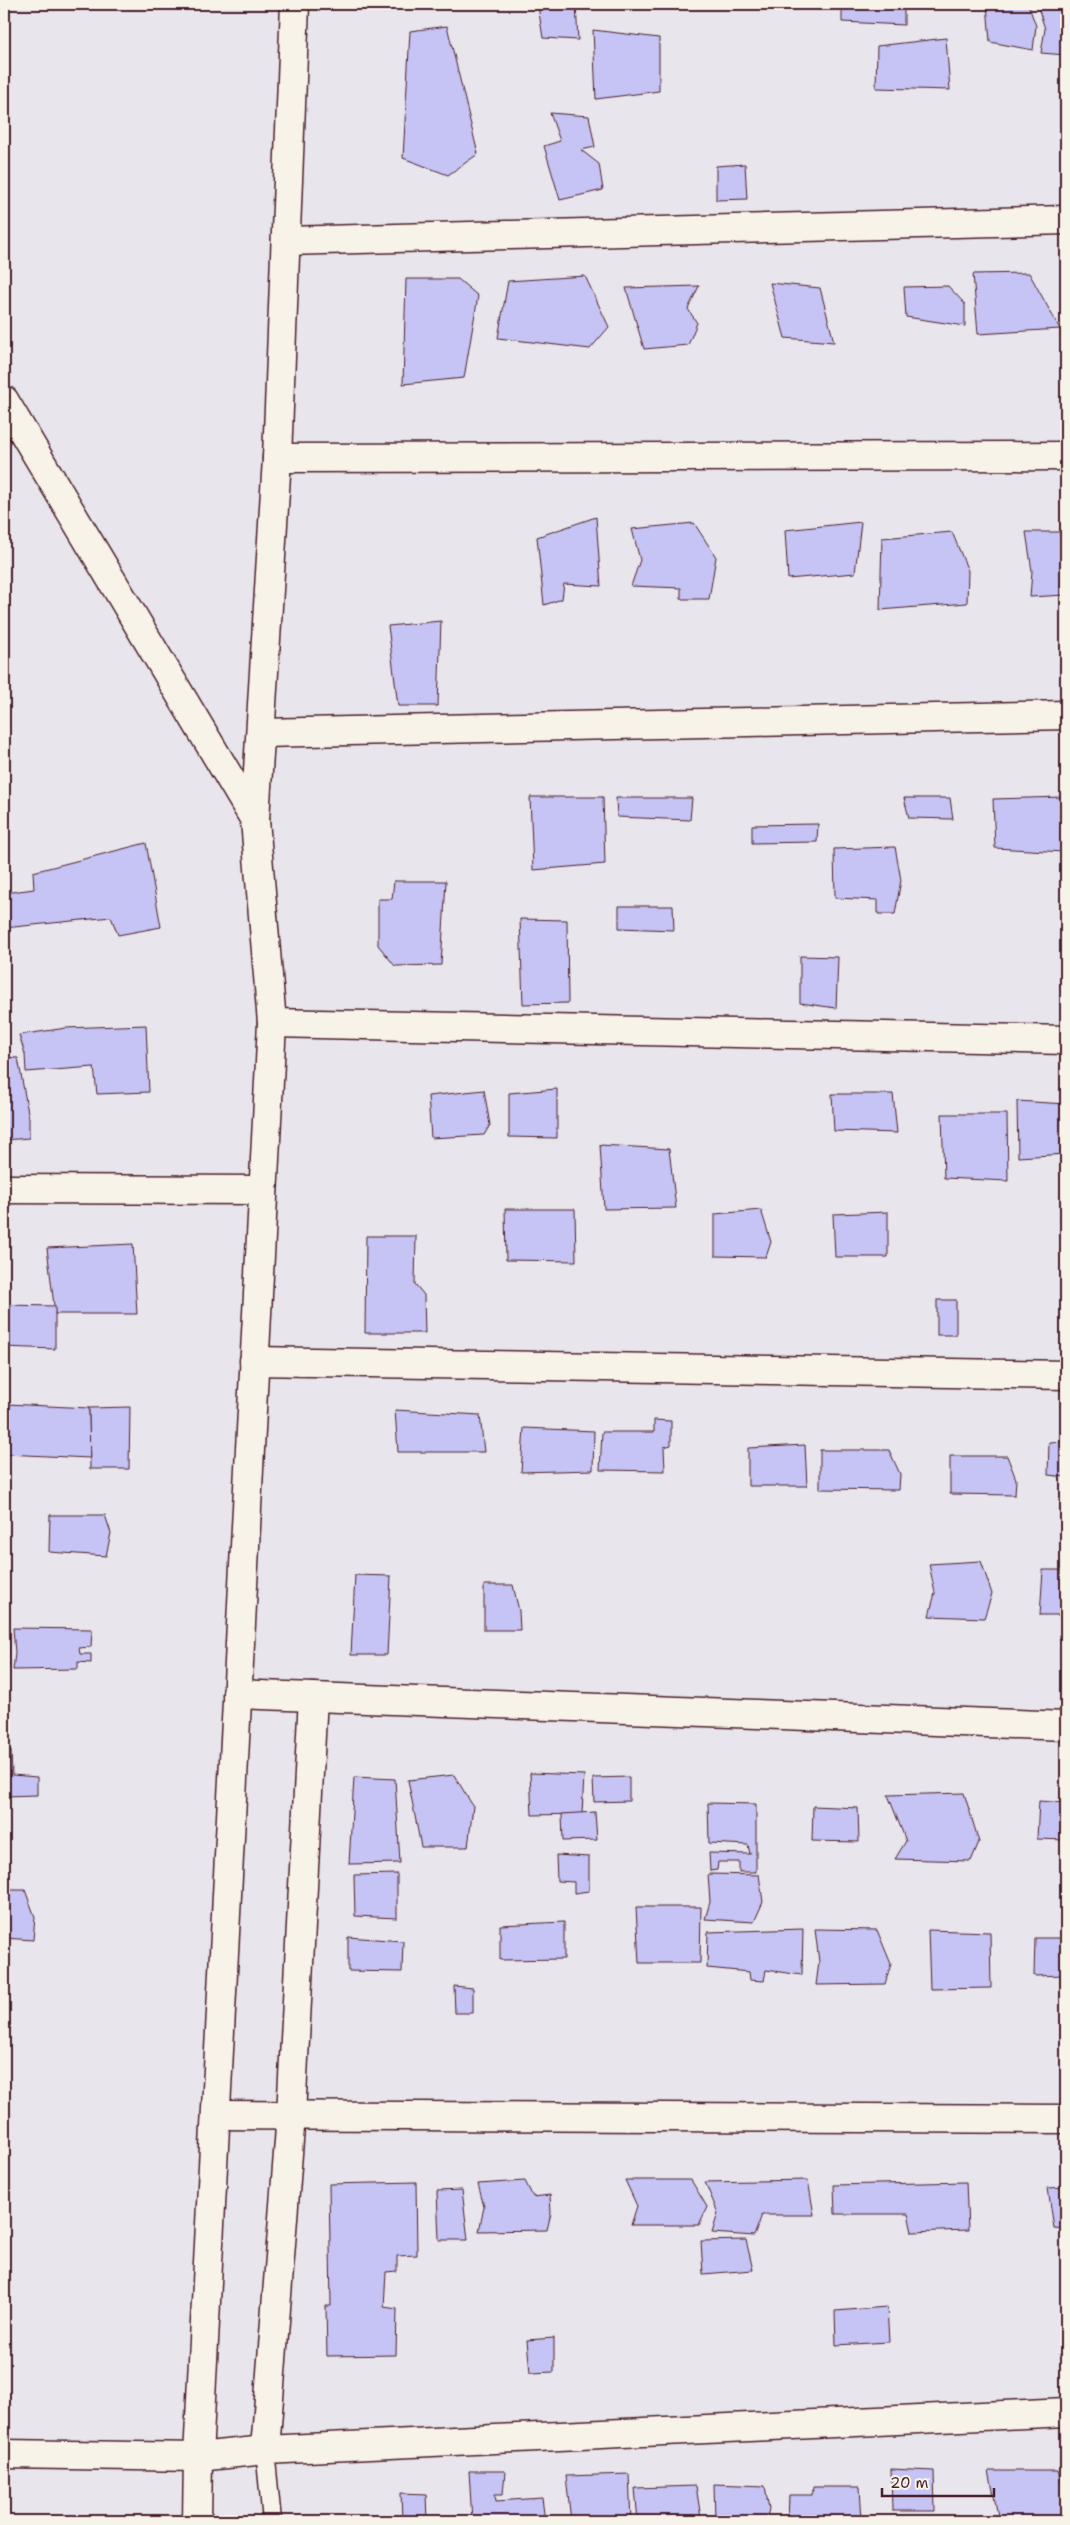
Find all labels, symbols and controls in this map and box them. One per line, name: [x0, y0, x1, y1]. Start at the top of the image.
scale bar: [882, 2465, 995, 2497]
text: 20 m: [890, 2473, 929, 2493]

